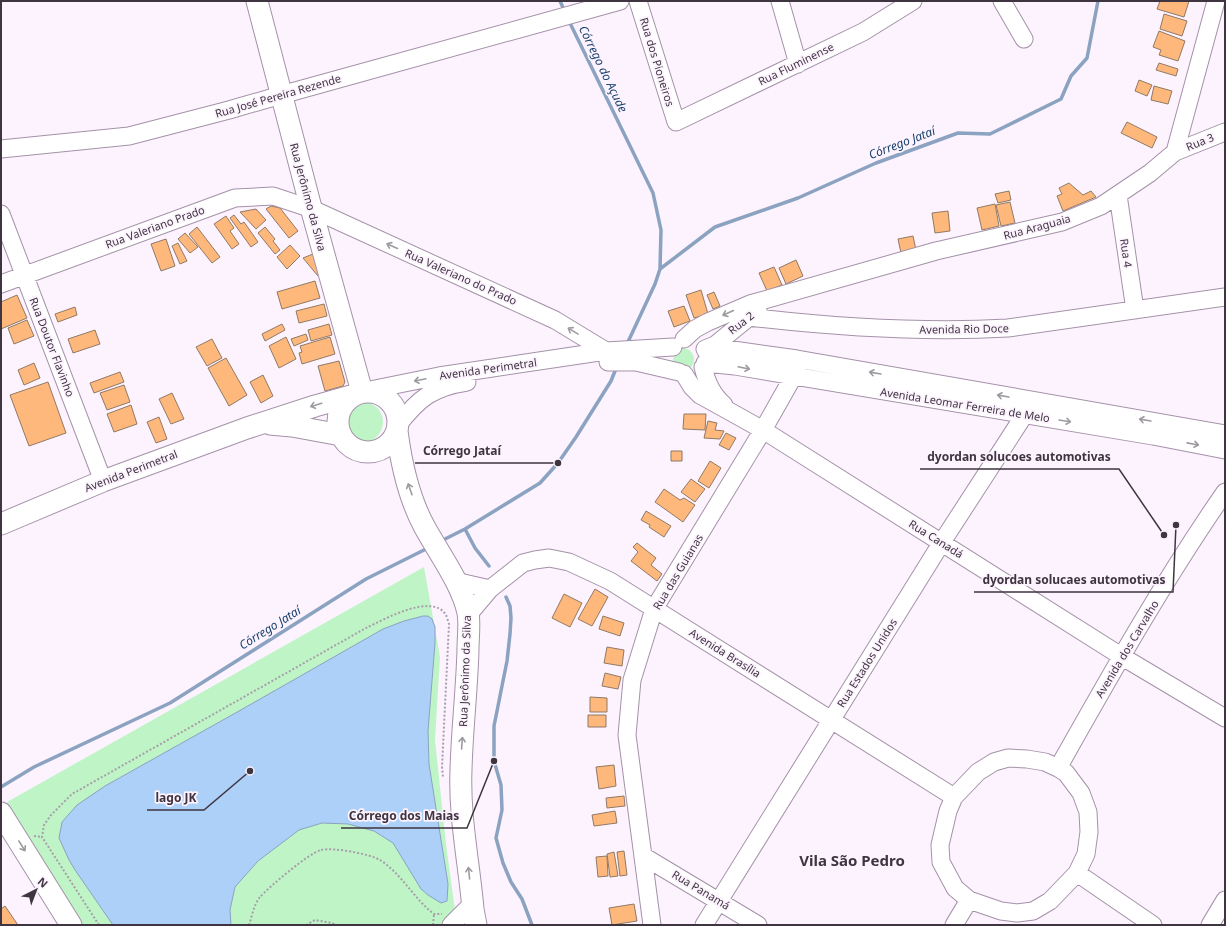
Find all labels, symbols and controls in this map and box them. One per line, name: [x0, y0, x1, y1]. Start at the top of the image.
street label: Rua dos Pioneiros: [637, 15, 678, 108]
water label: Córrego do Açude: [575, 22, 632, 115]
street label: Rua Fluminense: [755, 39, 836, 88]
street label: Rua José Pereira Rezende: [213, 70, 343, 121]
water label: Córrego Jataí: [866, 121, 939, 163]
street label: Rua 3: [1184, 129, 1216, 154]
street label: Rua Jerônimo da Silva: [287, 141, 330, 253]
street label: Rua Valeriano Prado: [103, 201, 207, 251]
street label: Rua Araguaia: [1002, 210, 1072, 243]
street label: Rua 4: [1117, 238, 1136, 269]
one-way arrow: [387, 242, 399, 249]
street label: Rua Valeriano do Prado: [403, 245, 520, 308]
street label: Rua Doutor Flavinho: [27, 295, 79, 399]
street label: Rua 2: [725, 308, 757, 337]
one-way arrow: [722, 310, 734, 317]
street label: Avenida Rio Doce: [919, 320, 1009, 337]
one-way arrow: [567, 326, 579, 334]
street label: Avenida Perimetral: [438, 354, 538, 383]
one-way arrow: [737, 364, 750, 372]
one-way arrow: [869, 368, 882, 376]
one-way arrow: [414, 376, 427, 384]
street label: Avenida Leomar Ferreira de Melo: [879, 384, 1051, 425]
one-way arrow: [997, 391, 1010, 399]
one-way arrow: [311, 402, 323, 410]
one-way arrow: [1139, 416, 1152, 424]
one-way arrow: [1059, 417, 1072, 425]
callout: Córrego Jataí: [415, 439, 509, 463]
one-way arrow: [1187, 440, 1200, 448]
text: Córrego Jataí: [423, 442, 503, 459]
callout: dyordan solucoes automotivas: [920, 445, 1119, 469]
street label: Avenida Perimetral: [82, 446, 179, 495]
text: dyordan solucoes automotivas: [927, 448, 1111, 465]
one-way arrow: [405, 483, 413, 495]
street label: Rua Canadá: [906, 516, 966, 561]
street label: Rua das Guianas: [649, 531, 706, 612]
callout: dyordan solucaes automotivas: [974, 568, 1173, 592]
text: dyordan solucaes automotivas: [982, 571, 1166, 588]
street label: Avenida dos Carvalho: [1091, 597, 1162, 700]
water label: Córrego Jataí: [236, 601, 305, 653]
street label: Rua Jerônimo da Silva: [455, 615, 474, 727]
street label: Rua Estados Unidos: [833, 615, 900, 710]
street label: Avenida Brasília: [687, 625, 764, 681]
one-way arrow: [459, 737, 466, 750]
callout: lago JK: [147, 786, 204, 810]
text: lago JK: [156, 789, 196, 806]
callout: Córrego dos Maias: [341, 804, 467, 828]
text: Córrego dos Maias: [349, 807, 459, 824]
one-way arrow: [18, 840, 26, 852]
district label: Vila São Pedro: [799, 850, 905, 870]
one-way arrow: [465, 866, 473, 879]
street label: Rua Panamá: [670, 866, 733, 913]
north arrow: [16, 870, 56, 910]
text: N: [35, 874, 51, 891]

